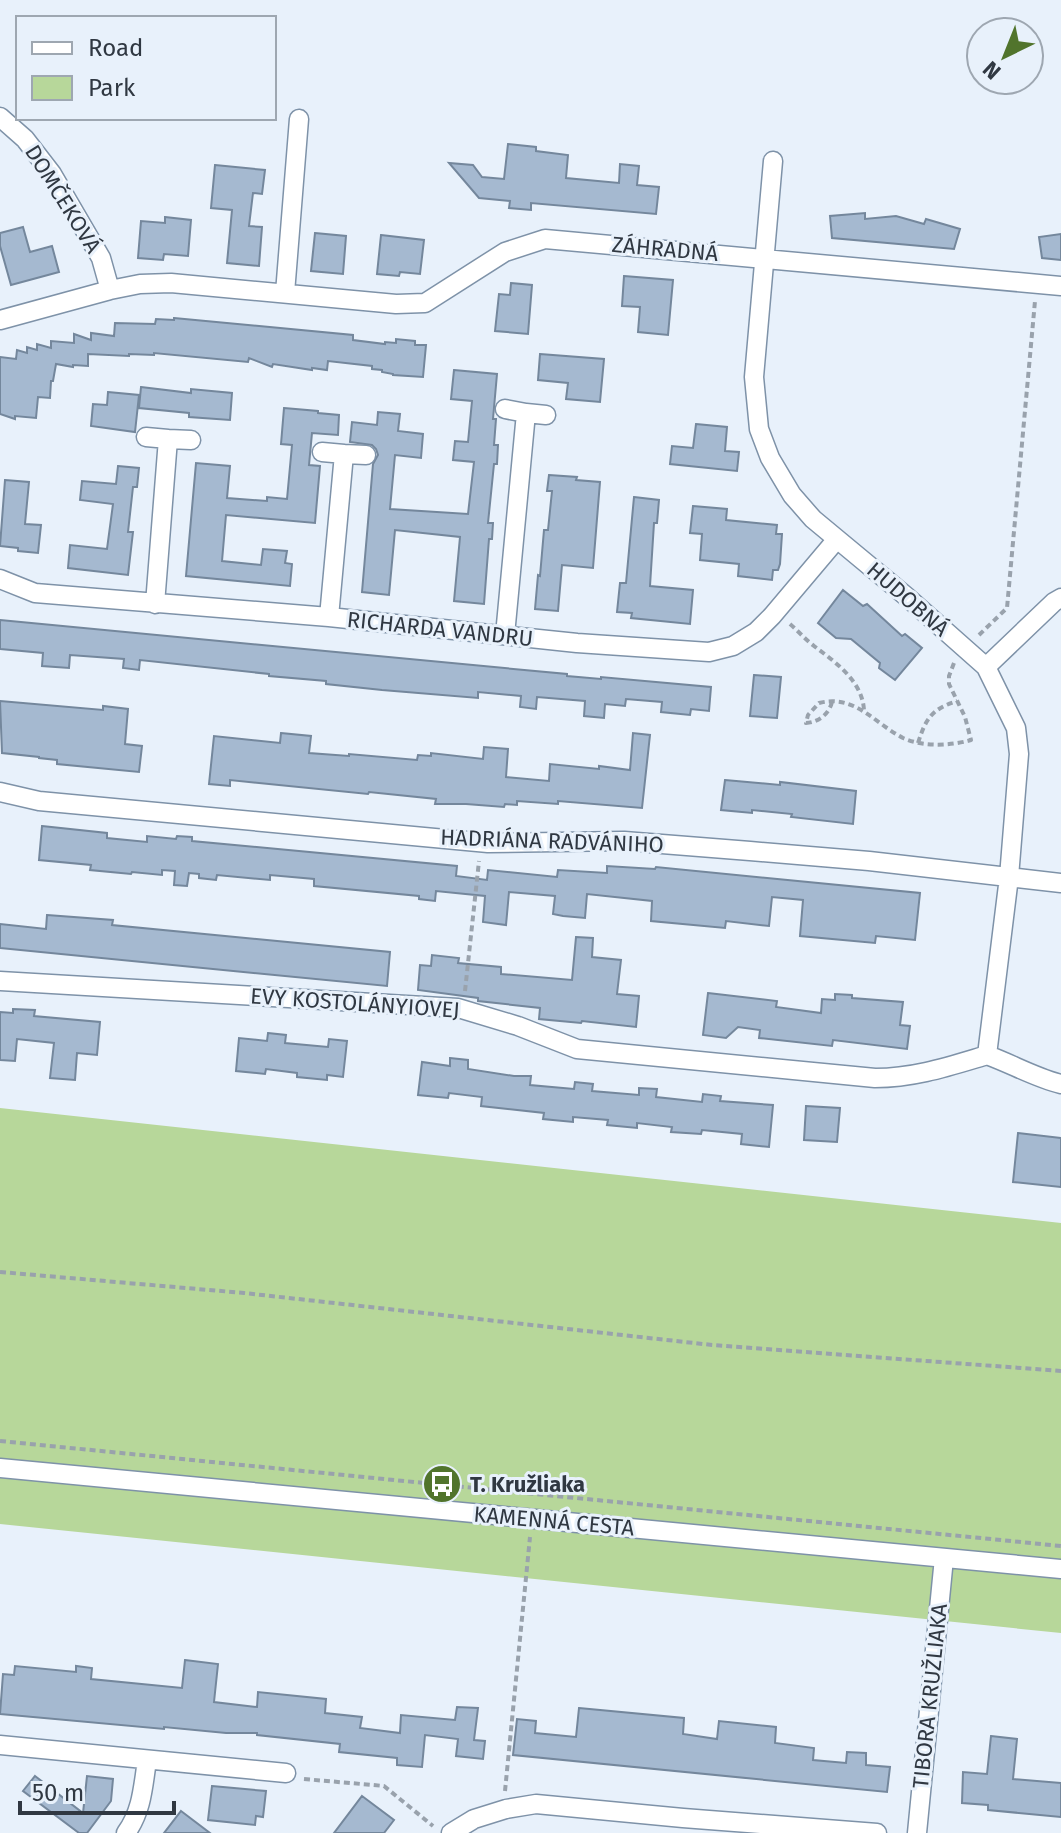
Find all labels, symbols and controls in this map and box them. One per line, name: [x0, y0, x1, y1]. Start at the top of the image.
legend: [16, 16, 276, 120]
north arrow: [965, 16, 1045, 96]
text: Road: [88, 34, 143, 62]
text: N: [977, 55, 1006, 85]
text: Park: [88, 74, 136, 102]
street label: DOMČEKOVÁ: [19, 140, 107, 258]
street label: ZÁHRADNÁ: [611, 231, 720, 267]
street label: HUDOBNÁ: [861, 556, 955, 642]
street label: RICHARDA VANDRU: [346, 606, 534, 652]
street label: HADRIÁNA RADVÁNIHO: [440, 824, 664, 858]
street label: EVY KOSTOLÁNYIOVEJ: [249, 982, 461, 1024]
bus stop icon: T. Kružliaka: [421, 1463, 463, 1505]
place label: T. Kružliaka: [470, 1471, 585, 1498]
street label: KAMENNÁ CESTA: [473, 1501, 636, 1542]
street label: TIBORA KRUŽLIAKA: [907, 1602, 953, 1790]
scale bar: [20, 1765, 174, 1815]
text: 50 m: [32, 1779, 84, 1807]

